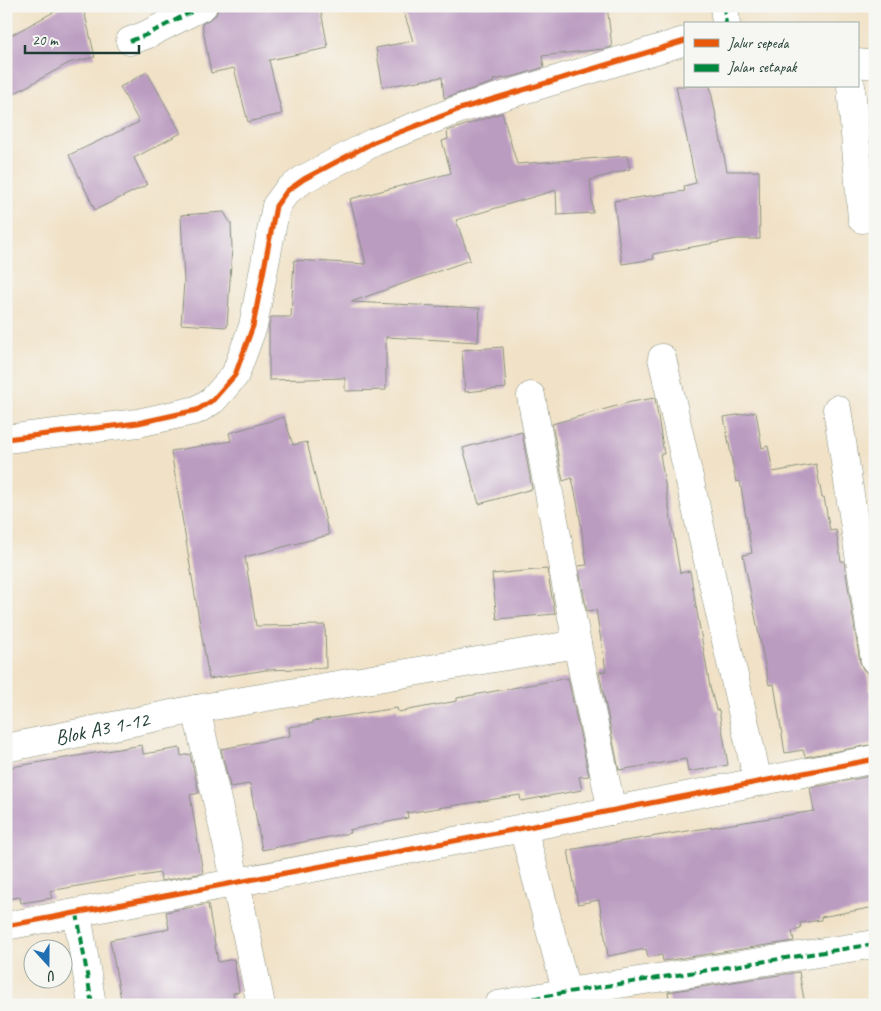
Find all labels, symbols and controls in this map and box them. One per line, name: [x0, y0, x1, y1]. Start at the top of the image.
scale bar: [25, 22, 139, 54]
legend: [684, 22, 858, 88]
text: 20 m: [32, 31, 59, 50]
text: Jalur sepeda: [727, 34, 790, 53]
text: Jalan setapak: [727, 58, 798, 77]
street label: Blok A3 1-12: [53, 706, 153, 751]
north arrow: [22, 938, 72, 988]
text: U: [43, 967, 59, 986]

